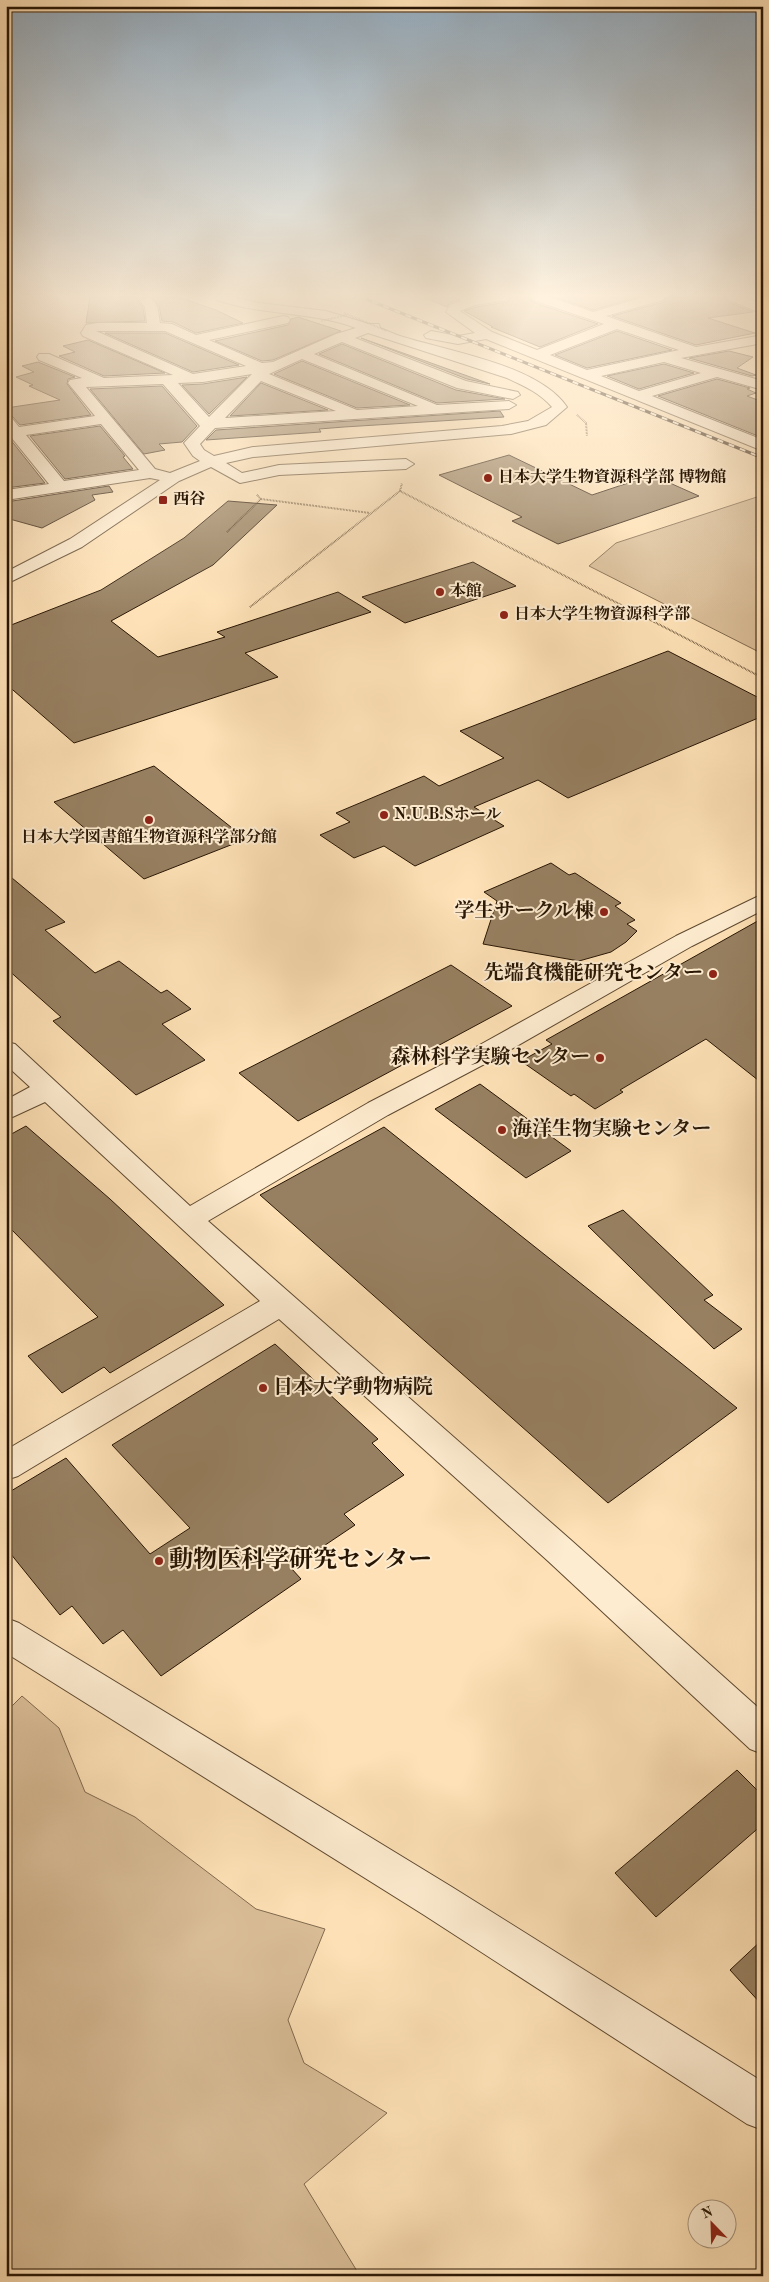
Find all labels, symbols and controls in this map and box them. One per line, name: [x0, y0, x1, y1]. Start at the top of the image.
place label: 日本大学生物資源科学部 博物館: [498, 468, 726, 486]
marker: 日本大学生物資源科学部 博物館: [482, 472, 494, 484]
place label: 西谷: [173, 490, 205, 508]
marker: 西谷: [157, 494, 169, 506]
place label: 本館: [450, 582, 482, 600]
marker: 本館: [434, 586, 446, 598]
place label: 日本大学生物資源科学部: [514, 605, 691, 623]
marker: 日本大学生物資源科学部: [498, 609, 510, 621]
place label: N.U.B.Sホール: [394, 806, 501, 823]
marker: N.U.B.Sホール: [378, 809, 390, 821]
marker: 日本大学図書館生物資源科学部分館: [143, 814, 155, 826]
place label: 日本大学図書館生物資源科学部分館: [21, 828, 277, 846]
place label: 学生サークル棟: [455, 900, 594, 922]
marker: 学生サークル棟: [598, 906, 610, 918]
place label: 先端食機能研究センター: [484, 961, 703, 984]
marker: 先端食機能研究センター: [707, 968, 719, 980]
place label: 森林科学実験センター: [391, 1045, 590, 1068]
marker: 森林科学実験センター: [594, 1052, 606, 1064]
place label: 海洋生物実験センター: [512, 1117, 711, 1140]
marker: 海洋生物実験センター: [496, 1124, 508, 1136]
place label: 日本大学動物病院: [273, 1376, 433, 1398]
marker: 日本大学動物病院: [257, 1382, 269, 1394]
place label: 動物医科学研究センター: [169, 1546, 432, 1573]
marker: 動物医科学研究センター: [153, 1555, 165, 1567]
north arrow: [686, 2200, 736, 2250]
text: N: [700, 2204, 715, 2221]

